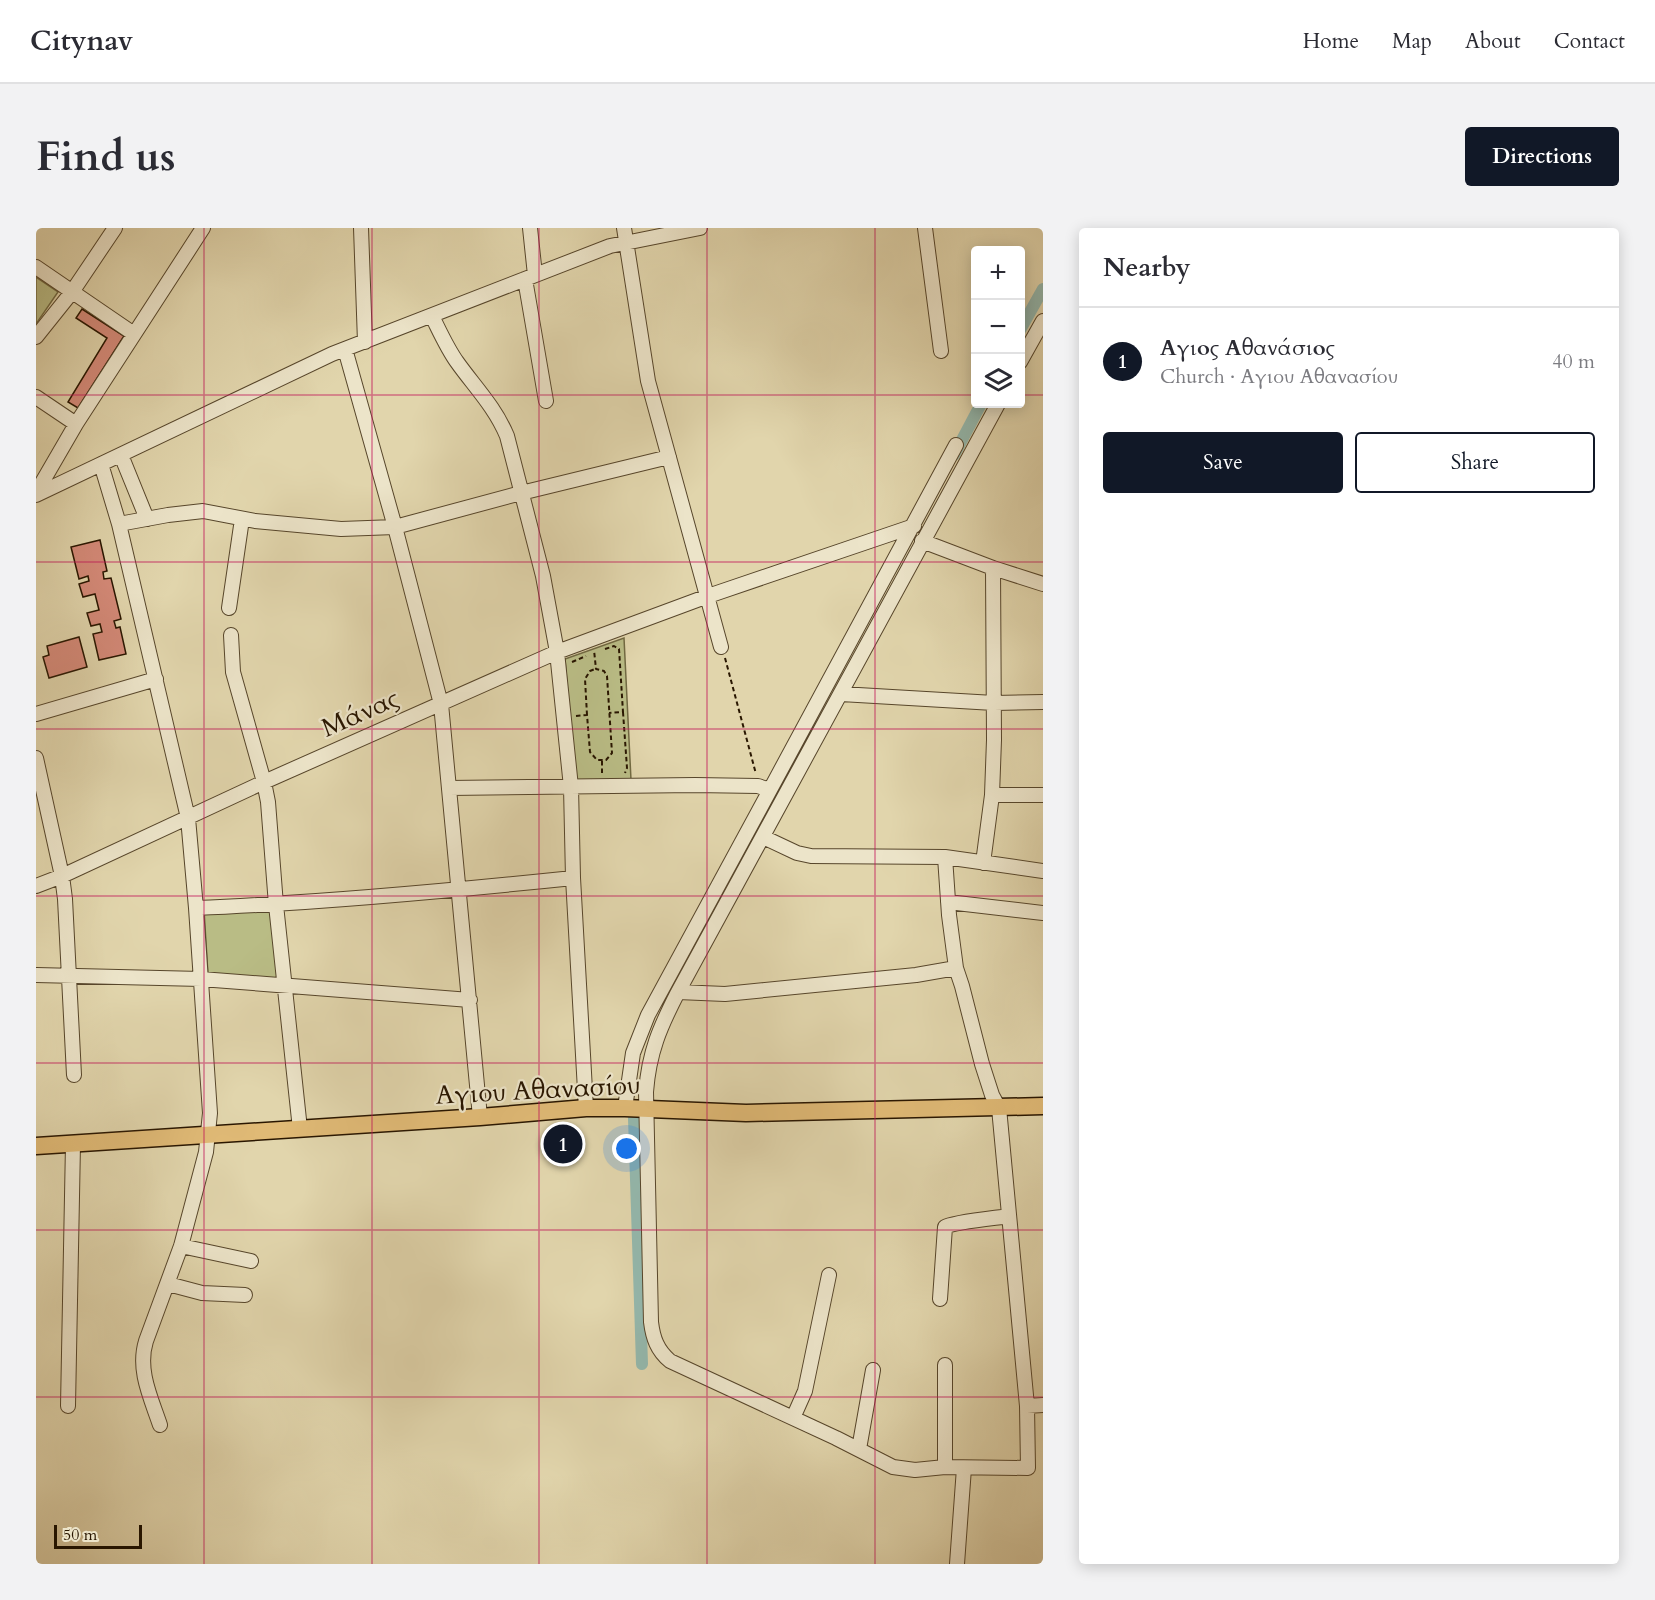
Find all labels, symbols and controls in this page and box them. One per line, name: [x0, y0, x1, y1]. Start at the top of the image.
text: Citynav: [30, 22, 133, 60]
text: Home: [1303, 27, 1359, 56]
text: Map: [1392, 27, 1432, 56]
text: About: [1465, 27, 1521, 56]
text: Contact: [1554, 27, 1625, 56]
button: Directions: [1465, 127, 1619, 186]
text: Find us: [36, 128, 176, 185]
map controls: [971, 246, 1025, 408]
button: +: [971, 246, 1025, 300]
text: Nearby: [1103, 250, 1191, 285]
button: −: [971, 300, 1025, 354]
text: Αγιος Αθανάσιος: [1160, 333, 1335, 363]
text: 1: [1117, 348, 1128, 375]
text: 40 m: [1552, 348, 1595, 375]
button: layers: [971, 354, 1025, 408]
text: Church · Αγιου Αθανασίου: [1160, 363, 1398, 390]
button: Save: [1103, 432, 1343, 493]
button: Share: [1355, 432, 1595, 493]
street label: Μάνας: [316, 680, 404, 746]
street label: Αγιου Αθανασίου: [435, 1067, 641, 1113]
pin: 1: [544, 1122, 582, 1166]
your location: [612, 1134, 641, 1163]
scale bar: [54, 1522, 142, 1550]
text: 50 m: [63, 1524, 97, 1546]

